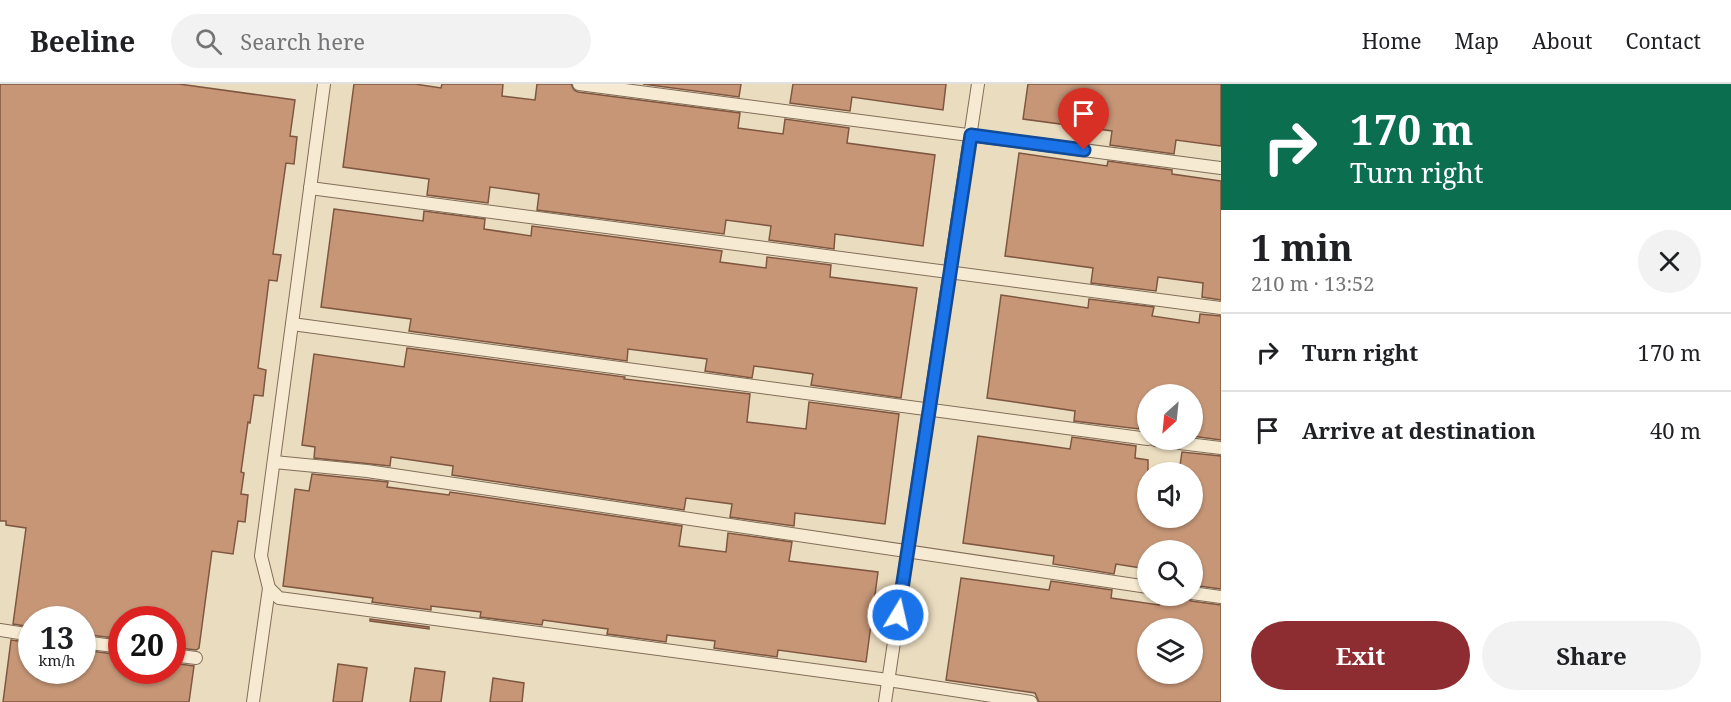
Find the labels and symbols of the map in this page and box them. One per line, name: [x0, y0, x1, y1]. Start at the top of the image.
pin: [1058, 88, 1109, 150]
north arrow: [1137, 384, 1203, 450]
position arrow: [866, 583, 930, 647]
speed limit sign: 20: [108, 606, 186, 684]

